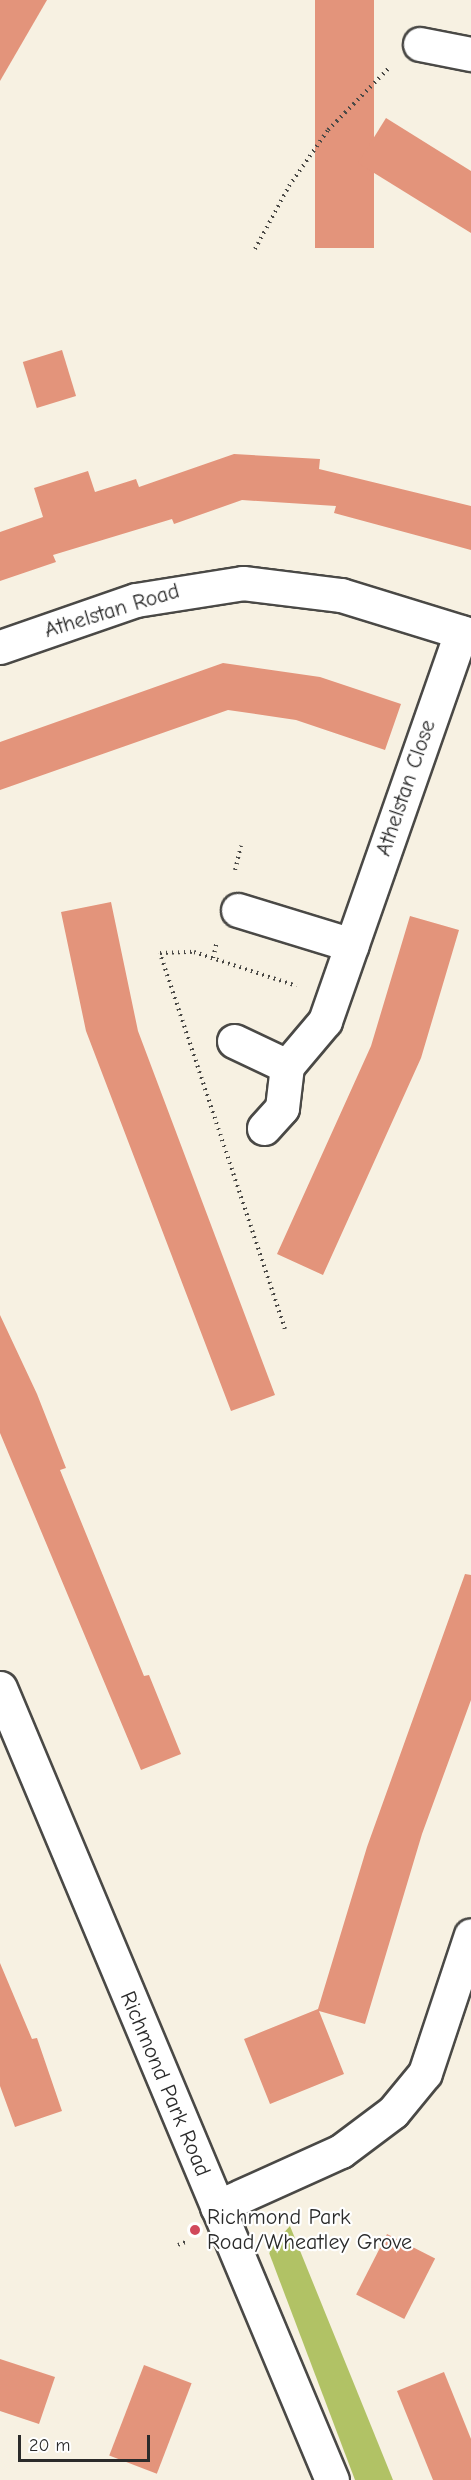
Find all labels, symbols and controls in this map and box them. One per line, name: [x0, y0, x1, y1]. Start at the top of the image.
street label: Athelstan Road: [41, 578, 183, 644]
street label: Athelstan Close: [370, 716, 442, 860]
street label: Richmond Park Road: [114, 1987, 216, 2181]
place label: Richmond Park Road/Wheatley Grove: [207, 2204, 412, 2256]
marker: Richmond Park Road/Wheatley Grove: [188, 2223, 202, 2237]
scale bar: [21, 2423, 153, 2461]
text: 20 m: [29, 2435, 70, 2456]

